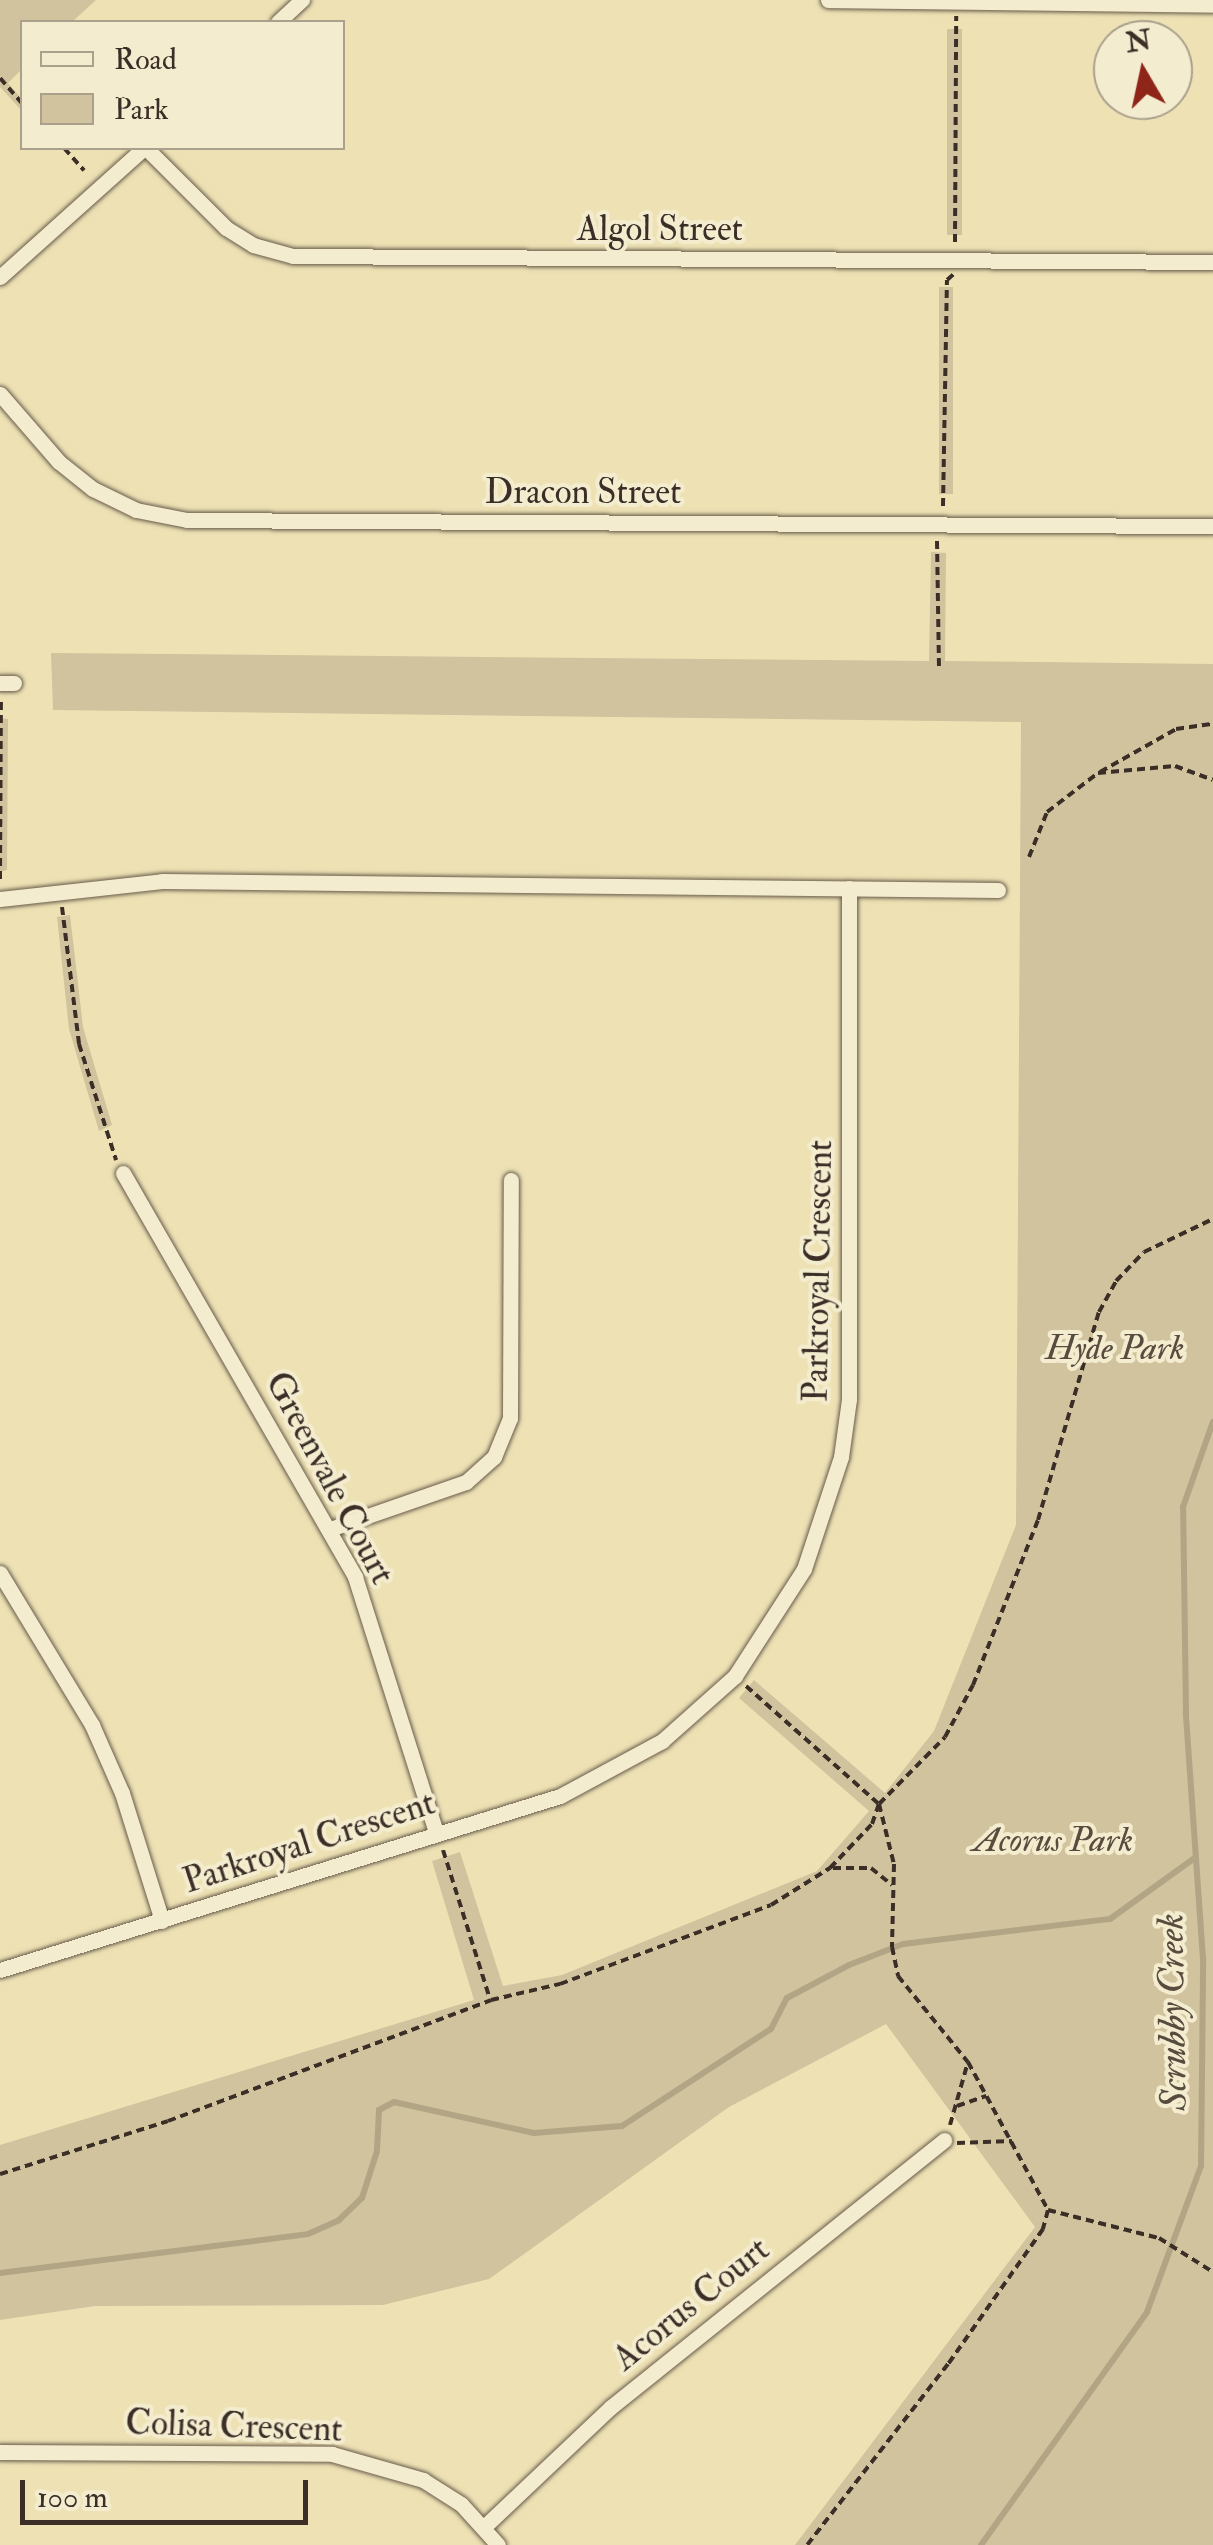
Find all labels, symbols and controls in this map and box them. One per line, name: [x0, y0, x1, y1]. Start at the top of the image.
legend: [20, 20, 345, 150]
north arrow: [1093, 20, 1193, 120]
text: N: [1123, 23, 1154, 61]
text: Road: [114, 41, 177, 78]
text: Park: [114, 91, 169, 128]
street label: Algol Street: [577, 208, 743, 250]
street label: Dracon Street: [485, 471, 681, 513]
street label: Parkroyal Crescent: [795, 1140, 841, 1402]
park label: Hyde Park: [1046, 1327, 1184, 1369]
street label: Greenvale Court: [256, 1365, 404, 1591]
street label: Parkroyal Crescent: [178, 1782, 440, 1902]
park label: Acorus Park: [973, 1819, 1133, 1861]
water label: Scrubby Creek: [1148, 1913, 1198, 2111]
street label: Acorus Court: [605, 2228, 777, 2380]
street label: Colisa Crescent: [125, 2401, 343, 2451]
scale bar: [25, 2460, 312, 2522]
text: 100 m: [37, 2479, 108, 2516]

